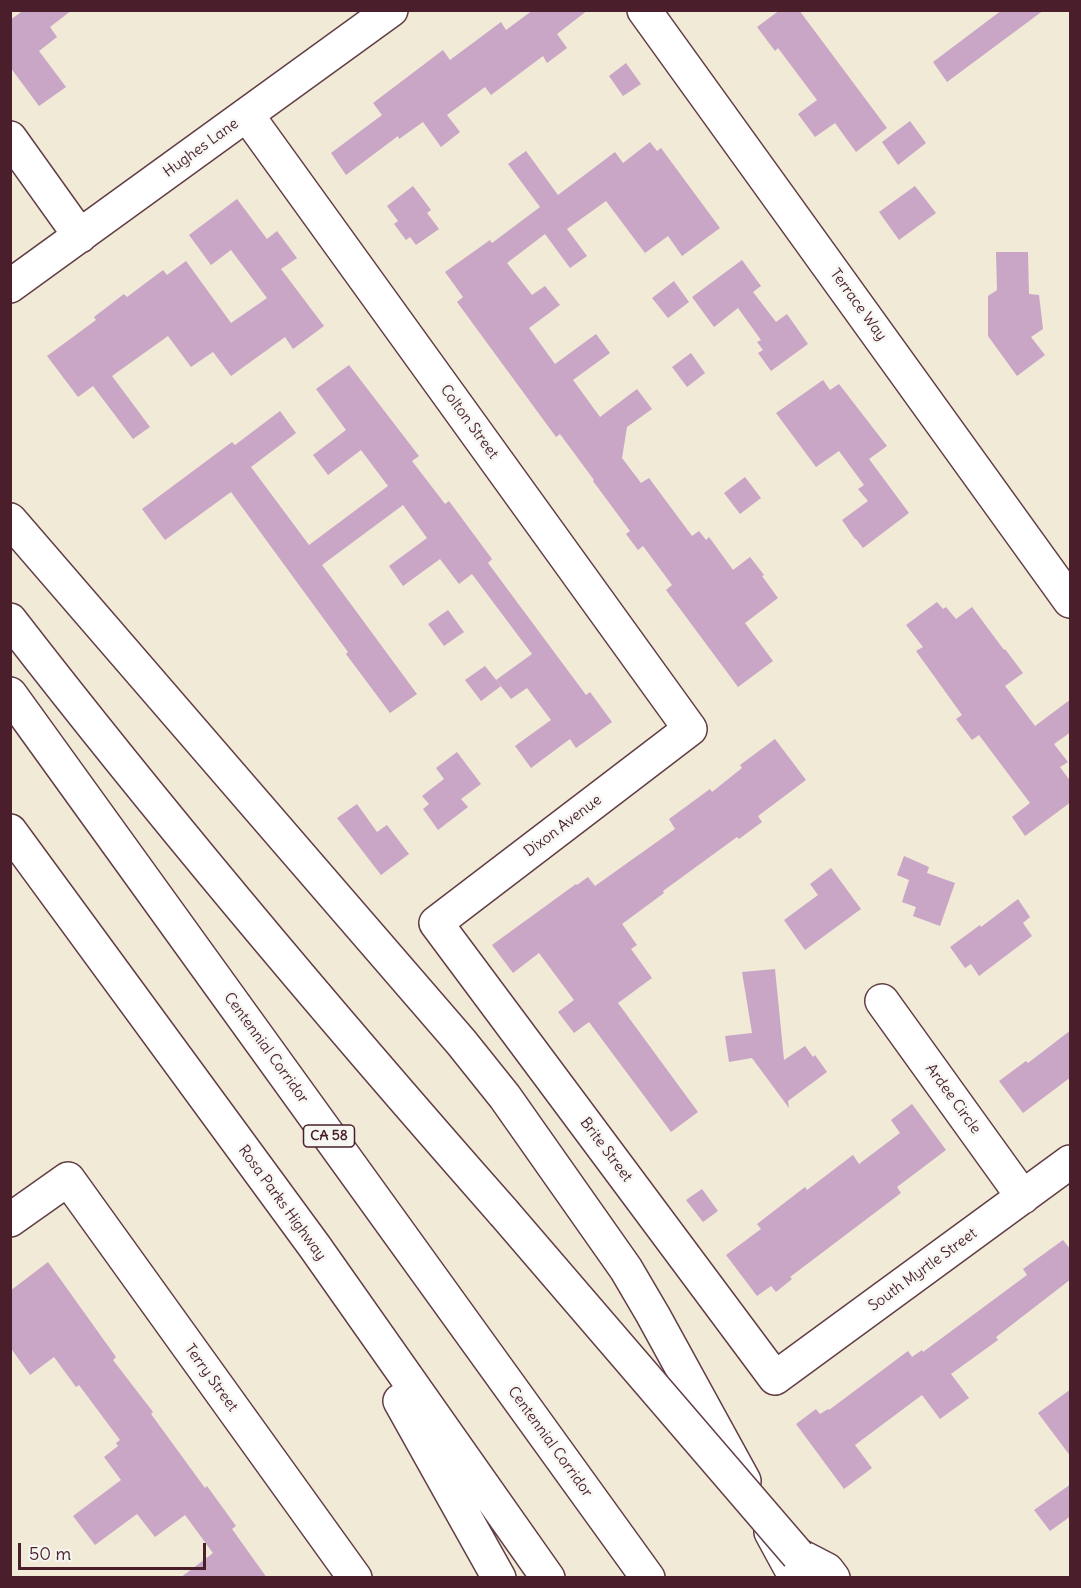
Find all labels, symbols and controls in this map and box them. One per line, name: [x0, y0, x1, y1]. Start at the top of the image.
street label: Hughes Lane: [160, 115, 242, 181]
street label: Terrace Way: [826, 265, 890, 345]
street label: Colton Street: [436, 381, 502, 463]
street label: Dixon Avenue: [521, 791, 605, 861]
street label: Centennial Corridor: [220, 989, 312, 1107]
street label: Ardee Circle: [922, 1060, 984, 1138]
street label: Brite Street: [576, 1114, 636, 1186]
road number: CA 58: [304, 1125, 354, 1147]
street label: Rosa Parks Highway: [234, 1142, 330, 1264]
street label: South Myrtle Street: [865, 1225, 981, 1315]
street label: Terry Street: [180, 1341, 242, 1415]
street label: Centennial Corridor: [504, 1383, 596, 1501]
scale bar: [21, 1531, 208, 1569]
text: 50 m: [29, 1542, 71, 1565]

